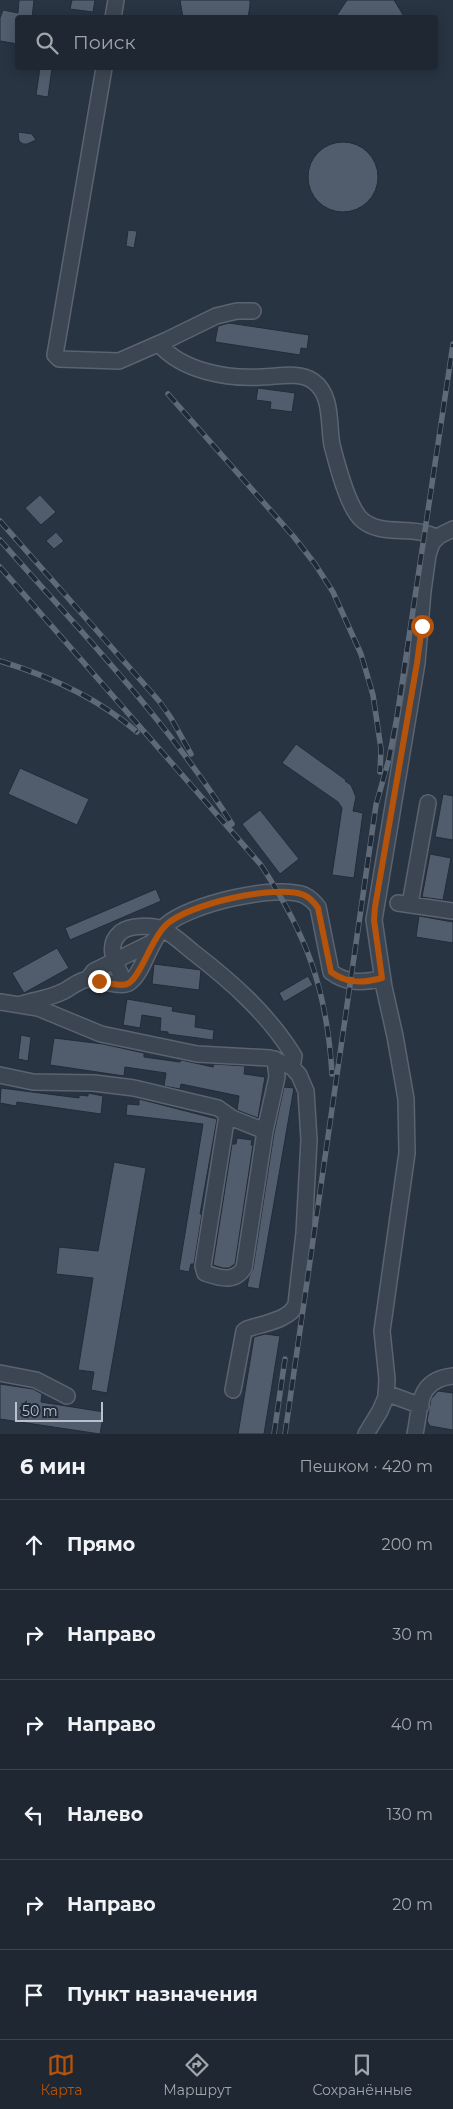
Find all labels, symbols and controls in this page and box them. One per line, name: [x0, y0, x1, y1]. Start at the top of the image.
search box: [15, 15, 438, 70]
icon: search: [33, 29, 61, 57]
text: Поиск: [73, 31, 136, 54]
route start: [411, 615, 434, 638]
route end: [88, 970, 111, 993]
scale bar: [15, 1399, 102, 1422]
text: 50 m: [22, 1402, 58, 1420]
text: 6 мин: [20, 1454, 86, 1479]
text: Пешком · 420 m: [299, 1457, 433, 1476]
icon: ahead: [20, 1531, 48, 1559]
text: Прямо: [67, 1533, 135, 1556]
text: 200 m: [382, 1535, 433, 1554]
icon: right: [20, 1621, 48, 1649]
text: Направо: [67, 1623, 156, 1646]
text: 30 m: [392, 1625, 433, 1644]
icon: right: [20, 1711, 48, 1739]
text: Направо: [67, 1713, 156, 1736]
text: 40 m: [391, 1715, 433, 1734]
icon: left: [20, 1801, 48, 1829]
text: Налево: [67, 1803, 143, 1826]
text: 130 m: [386, 1805, 433, 1824]
icon: right: [20, 1891, 48, 1919]
text: Направо: [67, 1893, 156, 1916]
text: 20 m: [392, 1895, 433, 1914]
icon: arrive: [20, 1981, 48, 2009]
text: Пункт назначения: [67, 1983, 258, 2006]
tab: Карта: [40, 2051, 82, 2099]
tab: Маршрут: [163, 2051, 231, 2099]
tab: Сохранённые: [312, 2051, 412, 2099]

